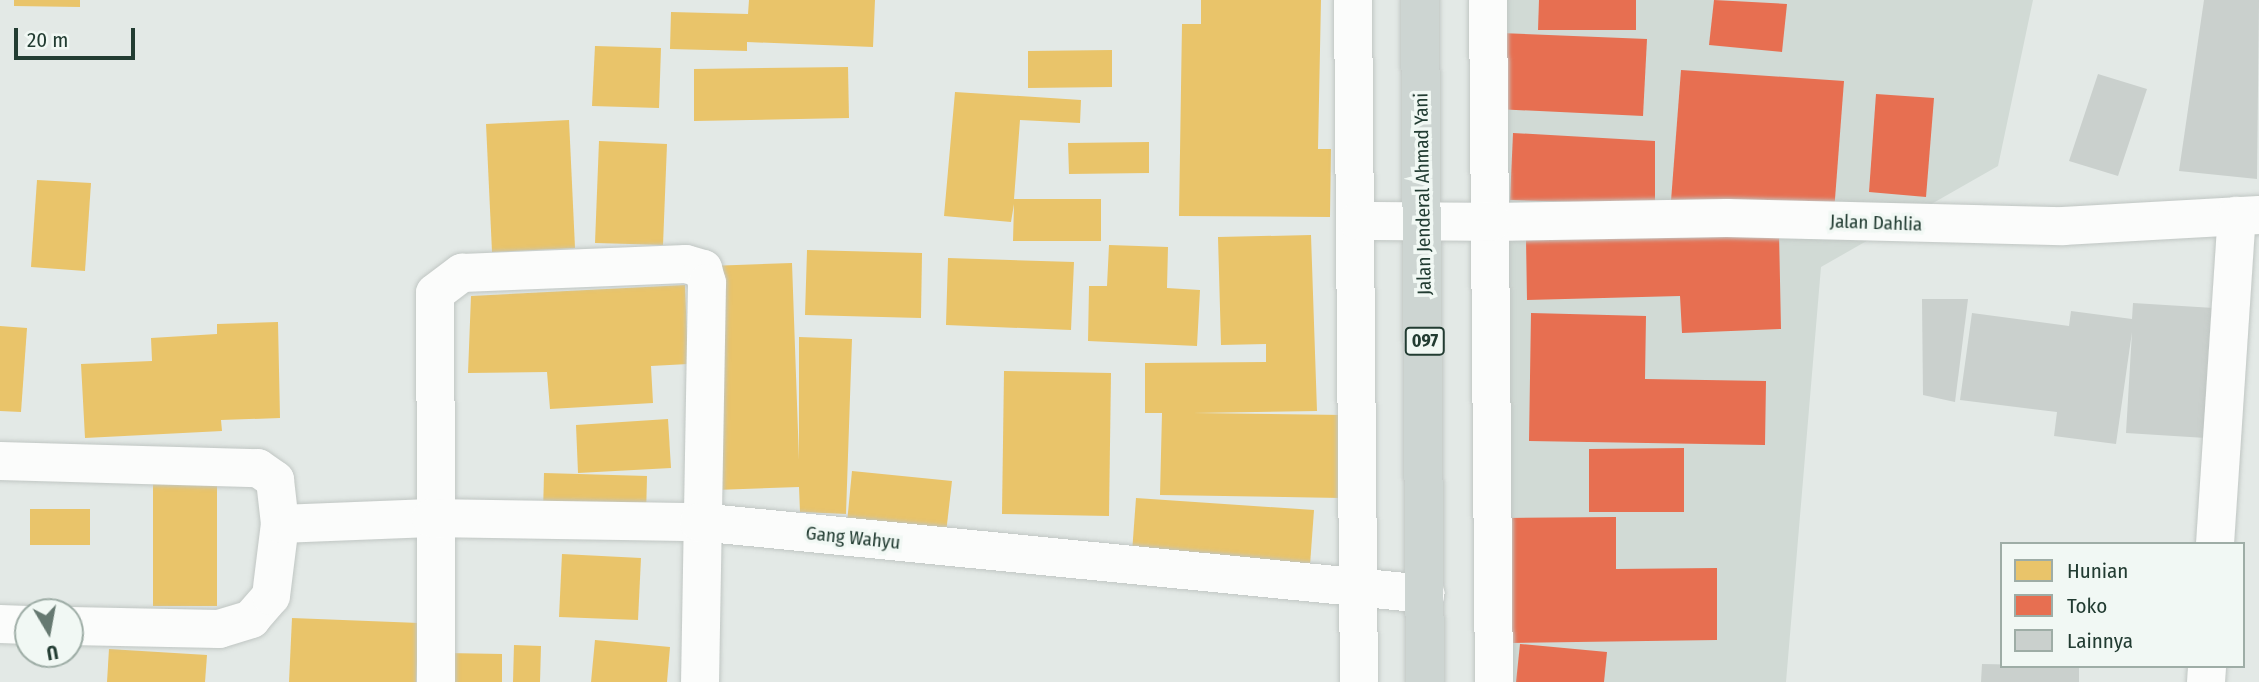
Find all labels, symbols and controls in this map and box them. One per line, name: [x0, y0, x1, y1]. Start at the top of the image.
scale bar: [18, 14, 138, 58]
text: 20 m: [27, 27, 68, 53]
street label: Jalan Jenderal Ahmad Yani: [1410, 93, 1436, 295]
street label: Jalan Dahlia: [1829, 210, 1923, 236]
road number: 097: [1404, 326, 1446, 356]
street label: Gang Wahyu: [805, 522, 901, 554]
legend: [2000, 542, 2245, 668]
text: Hunian: [2067, 558, 2128, 584]
text: Toko: [2067, 593, 2107, 619]
north arrow: [14, 598, 84, 668]
text: Lainnya: [2067, 628, 2133, 654]
text: U: [45, 640, 60, 664]

